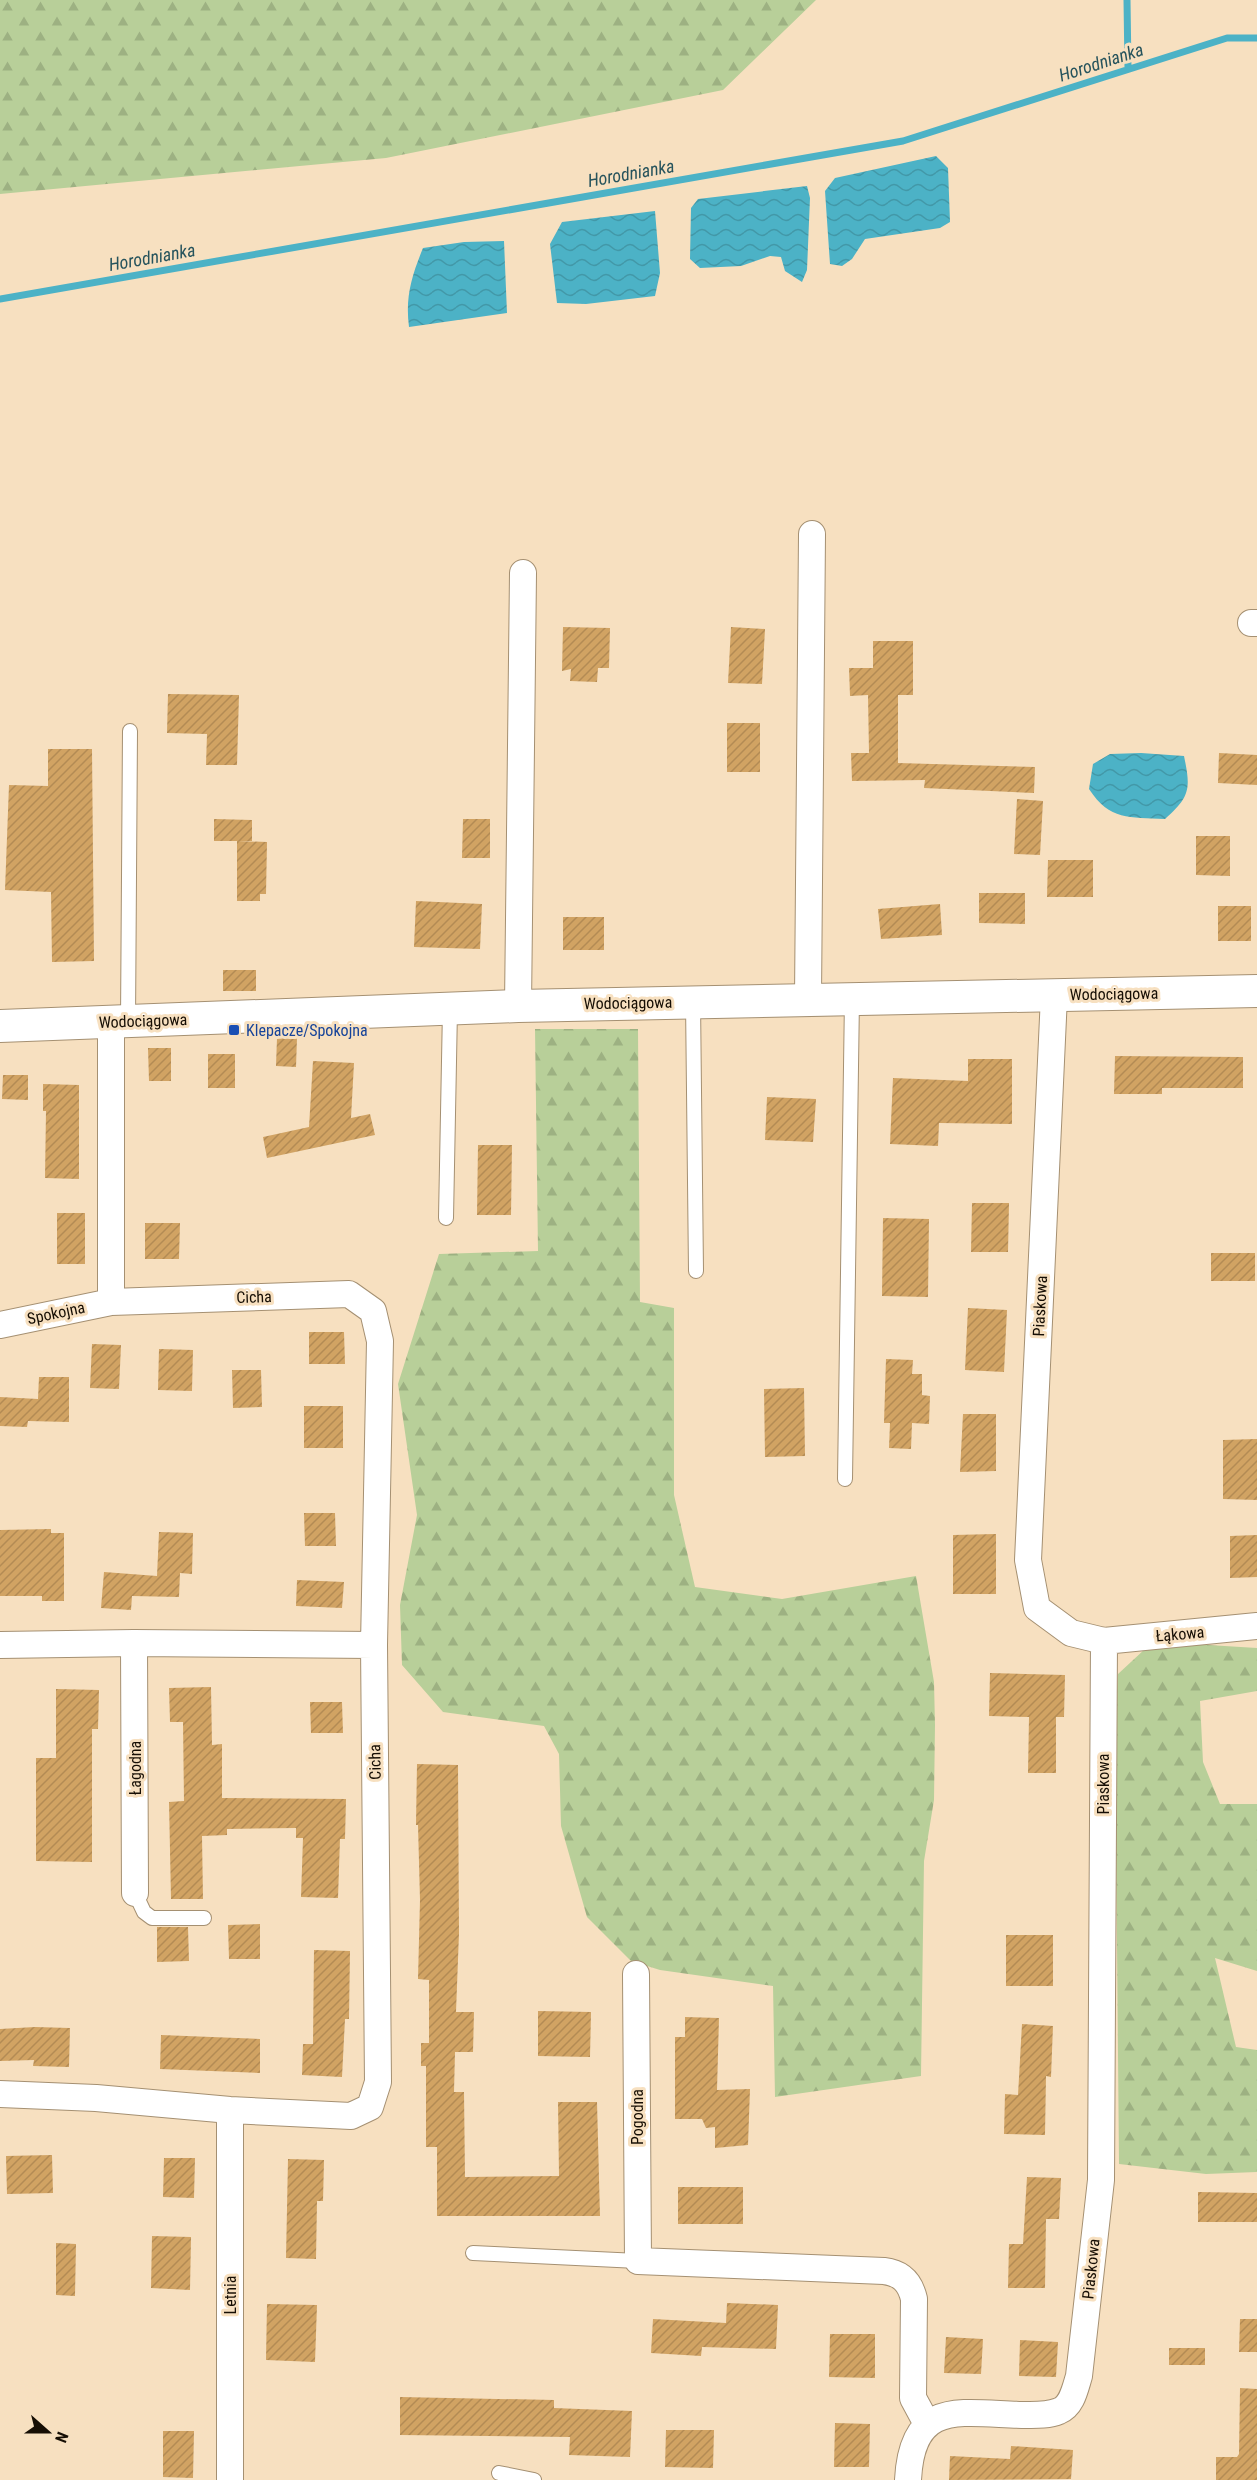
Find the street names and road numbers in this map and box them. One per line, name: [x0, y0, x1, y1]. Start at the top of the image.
street label: Wodociągowa: [1070, 984, 1158, 1004]
street label: Wodociągowa: [584, 993, 672, 1013]
street label: Wodociągowa: [98, 1010, 188, 1032]
street label: Piaskowa: [1029, 1275, 1051, 1337]
street label: Cicha: [236, 1287, 272, 1307]
street label: Spokojna: [25, 1298, 87, 1328]
street label: Łąkowa: [1155, 1622, 1205, 1646]
street label: Łagodna: [126, 1741, 145, 1795]
street label: Cicha: [365, 1744, 385, 1780]
street label: Piaskowa: [1094, 1754, 1113, 1814]
street label: Pogodna: [628, 2089, 647, 2145]
street label: Piaskowa: [1078, 2238, 1104, 2300]
street label: Letnia: [221, 2276, 240, 2314]

